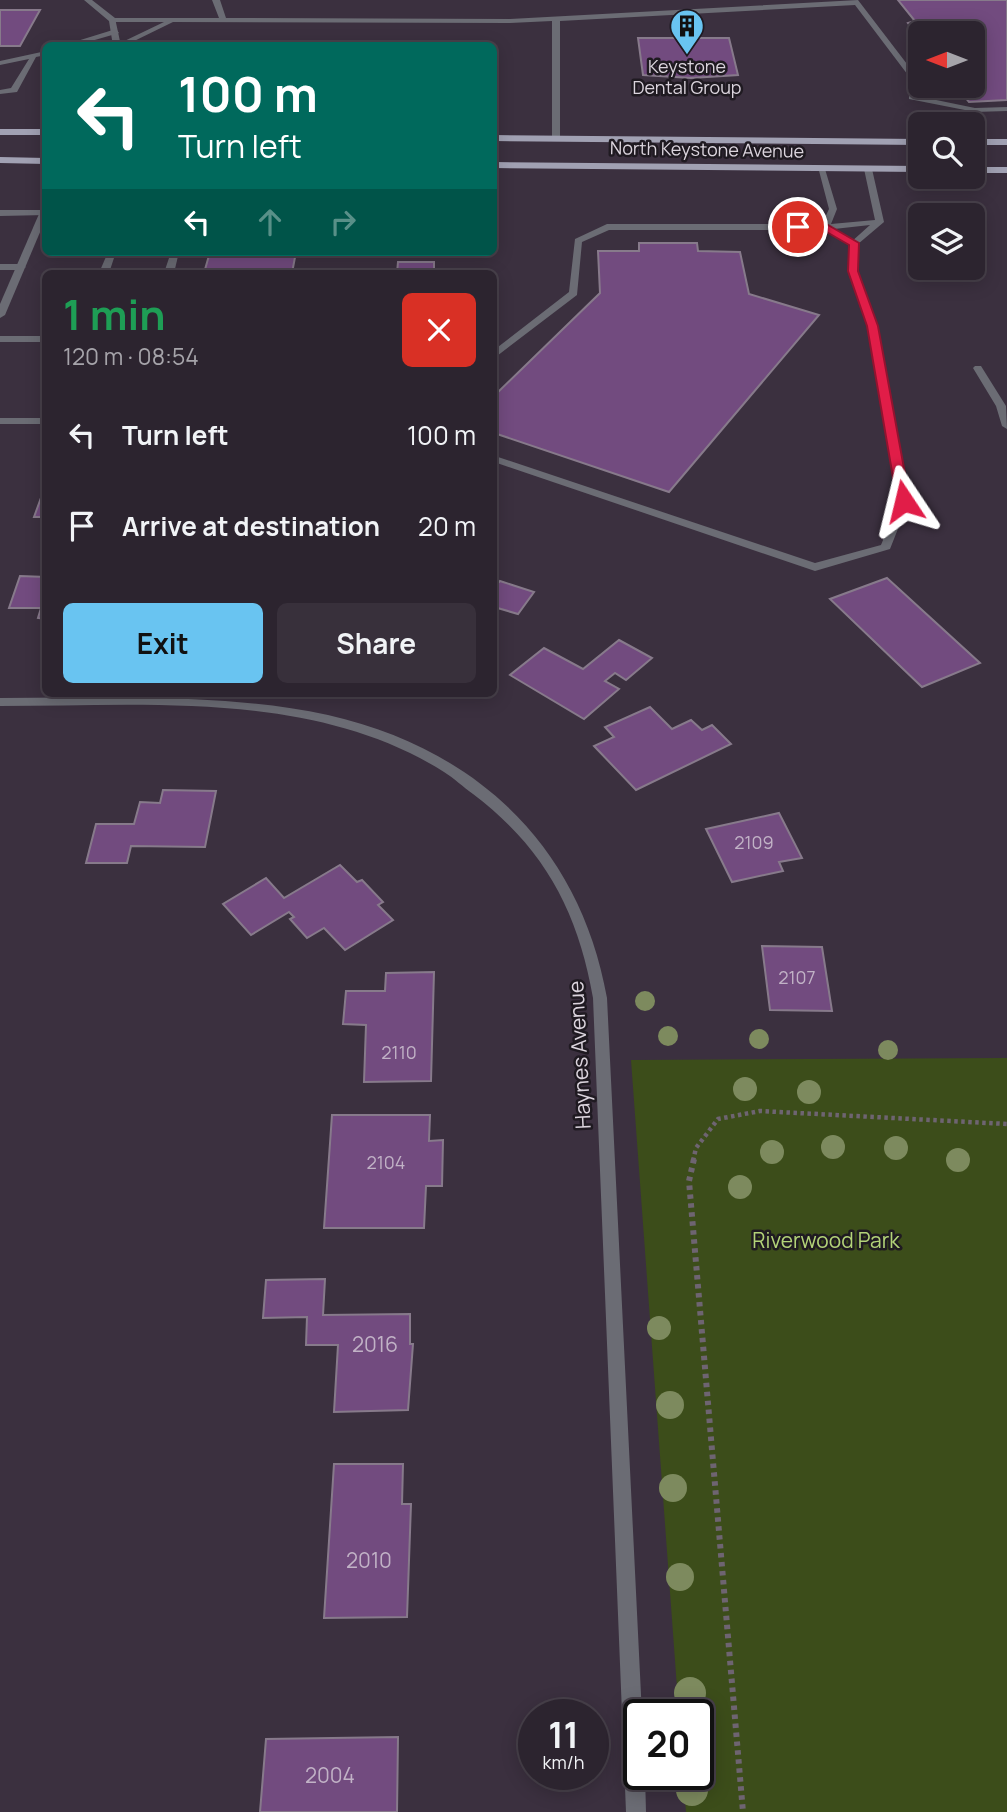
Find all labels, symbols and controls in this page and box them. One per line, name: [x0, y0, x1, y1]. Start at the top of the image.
building icon: Keystone Dental Group: [668, 7, 706, 56]
north arrow: [908, 21, 985, 98]
map controls: [908, 21, 985, 280]
place label: Keystone Dental Group: [632, 54, 742, 99]
text: 100 m: [178, 60, 318, 127]
icon: left: [63, 70, 154, 161]
button: search: [908, 112, 985, 189]
text: Turn left: [178, 124, 302, 168]
street label: North Keystone Avenue: [610, 135, 804, 163]
pin: [768, 197, 828, 257]
icon: left: [178, 203, 216, 241]
icon: ahead: [251, 203, 289, 241]
icon: right: [324, 203, 362, 241]
button: layers: [908, 203, 985, 280]
icon: arrive: [779, 208, 817, 246]
text: 1 min: [63, 285, 166, 343]
button: close: [402, 293, 476, 367]
text: 120 m · 08:54: [63, 340, 199, 372]
icon: left: [63, 416, 101, 454]
text: Turn left: [122, 417, 229, 453]
text: 100 m: [407, 417, 476, 453]
position arrow: [867, 464, 941, 538]
icon: arrive: [63, 507, 101, 545]
text: Arrive at destination: [122, 508, 380, 544]
text: 20 m: [418, 508, 476, 544]
button: Exit: [63, 603, 263, 683]
button: Share: [277, 603, 476, 683]
house number: 2109: [734, 830, 774, 854]
house number: 2107: [778, 965, 816, 989]
street label: Haynes Avenue: [561, 980, 597, 1130]
house number: 2110: [381, 1040, 417, 1064]
house number: 2104: [367, 1150, 405, 1174]
park label: Riverwood Park: [752, 1226, 900, 1254]
house number: 2016: [352, 1330, 398, 1358]
house number: 2010: [346, 1546, 392, 1574]
speed limit sign: 20: [623, 1699, 714, 1790]
text: 11: [548, 1711, 579, 1759]
text: km/h: [543, 1750, 584, 1774]
house number: 2004: [305, 1761, 355, 1789]

